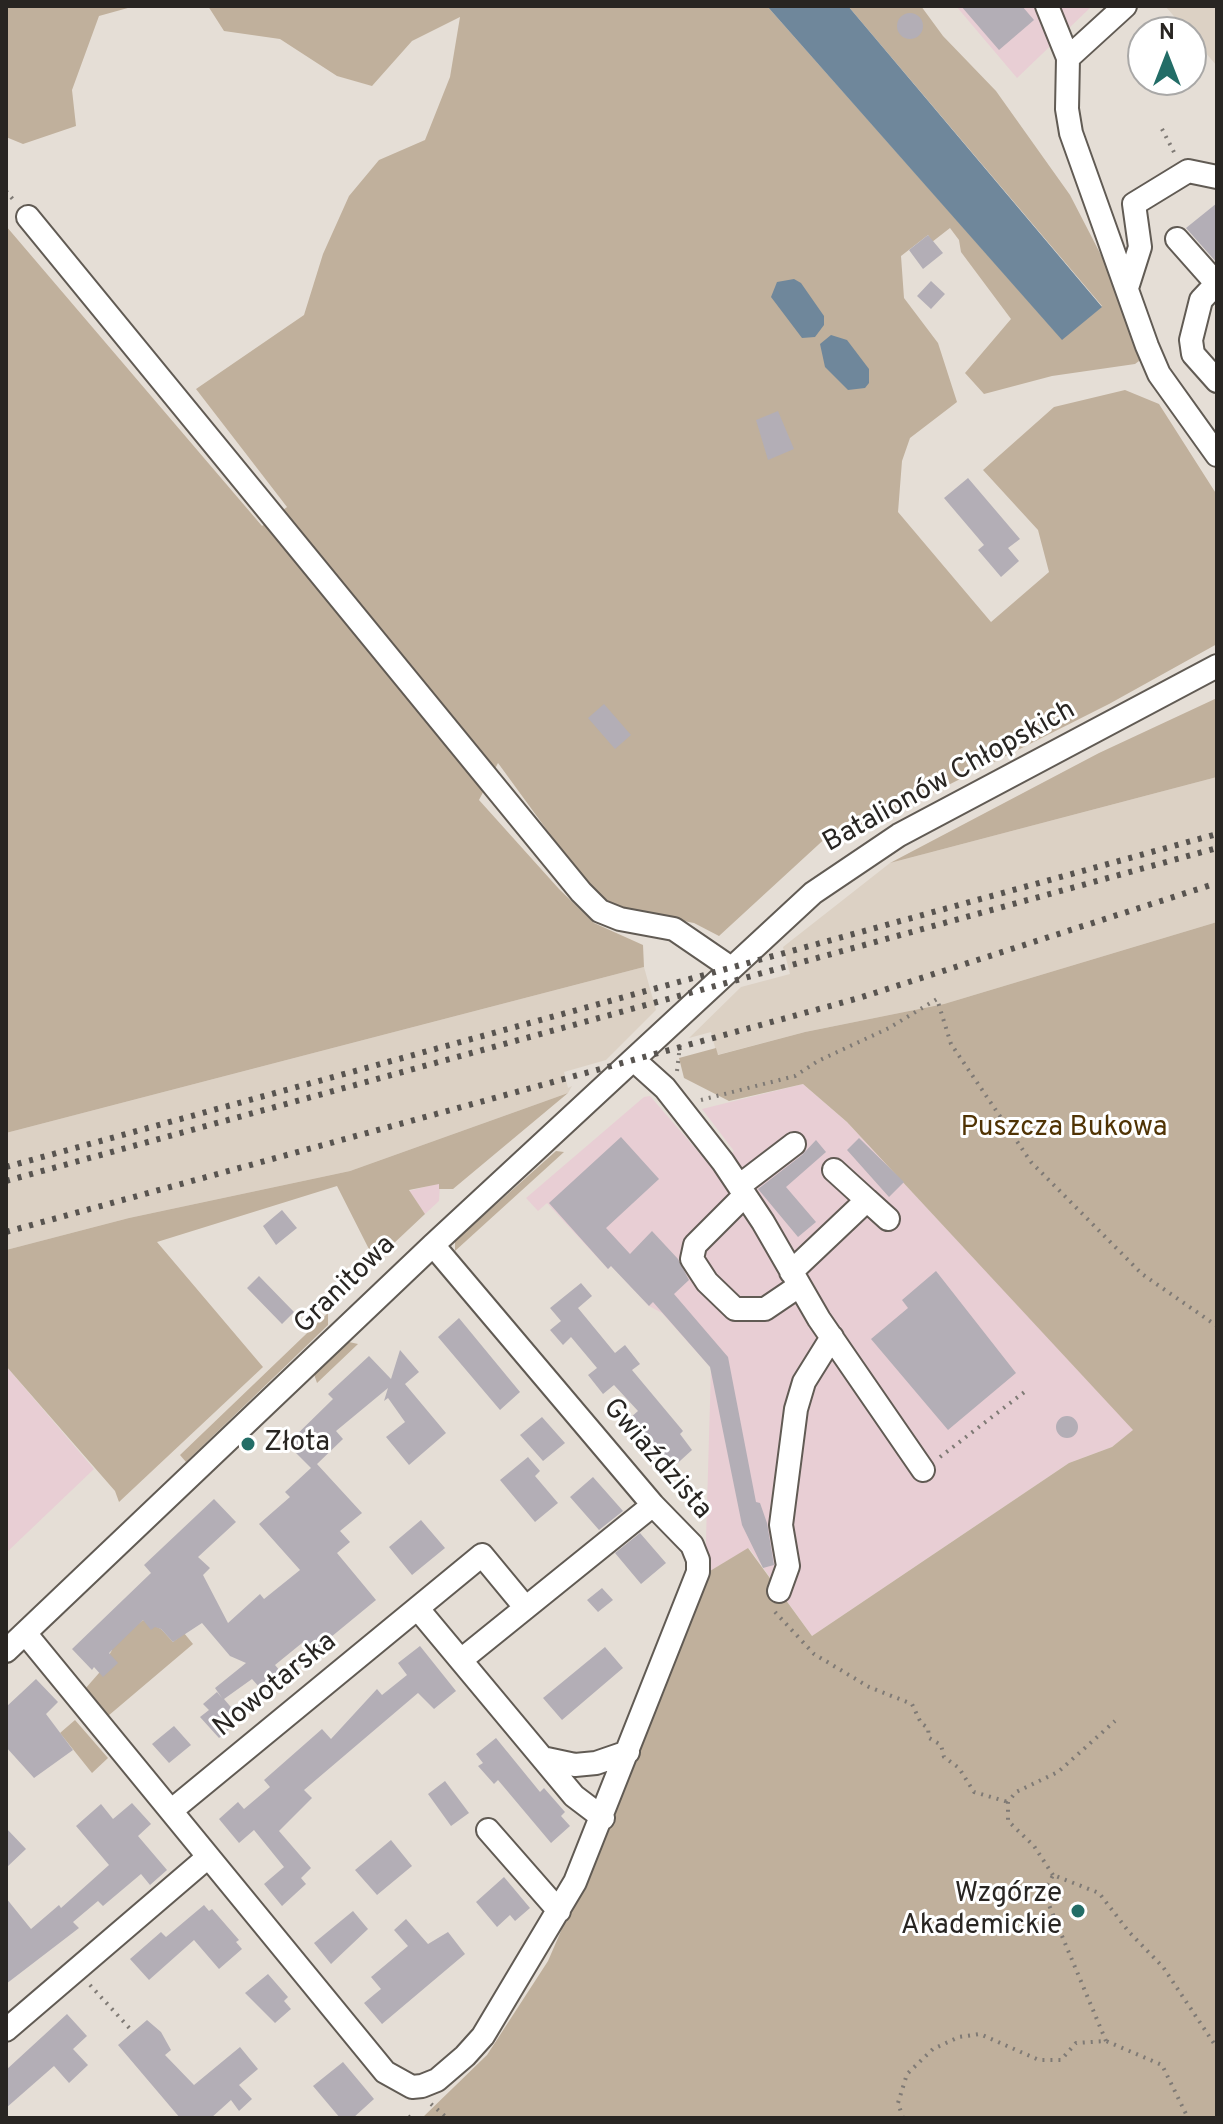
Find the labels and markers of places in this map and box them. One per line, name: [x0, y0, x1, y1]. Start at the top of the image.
place label: Złota: [264, 1427, 330, 1461]
marker: Złota: [239, 1435, 257, 1453]
place label: Wzgórze Akademickie: [901, 1878, 1062, 1944]
marker: Wzgórze Akademickie: [1069, 1902, 1087, 1920]

